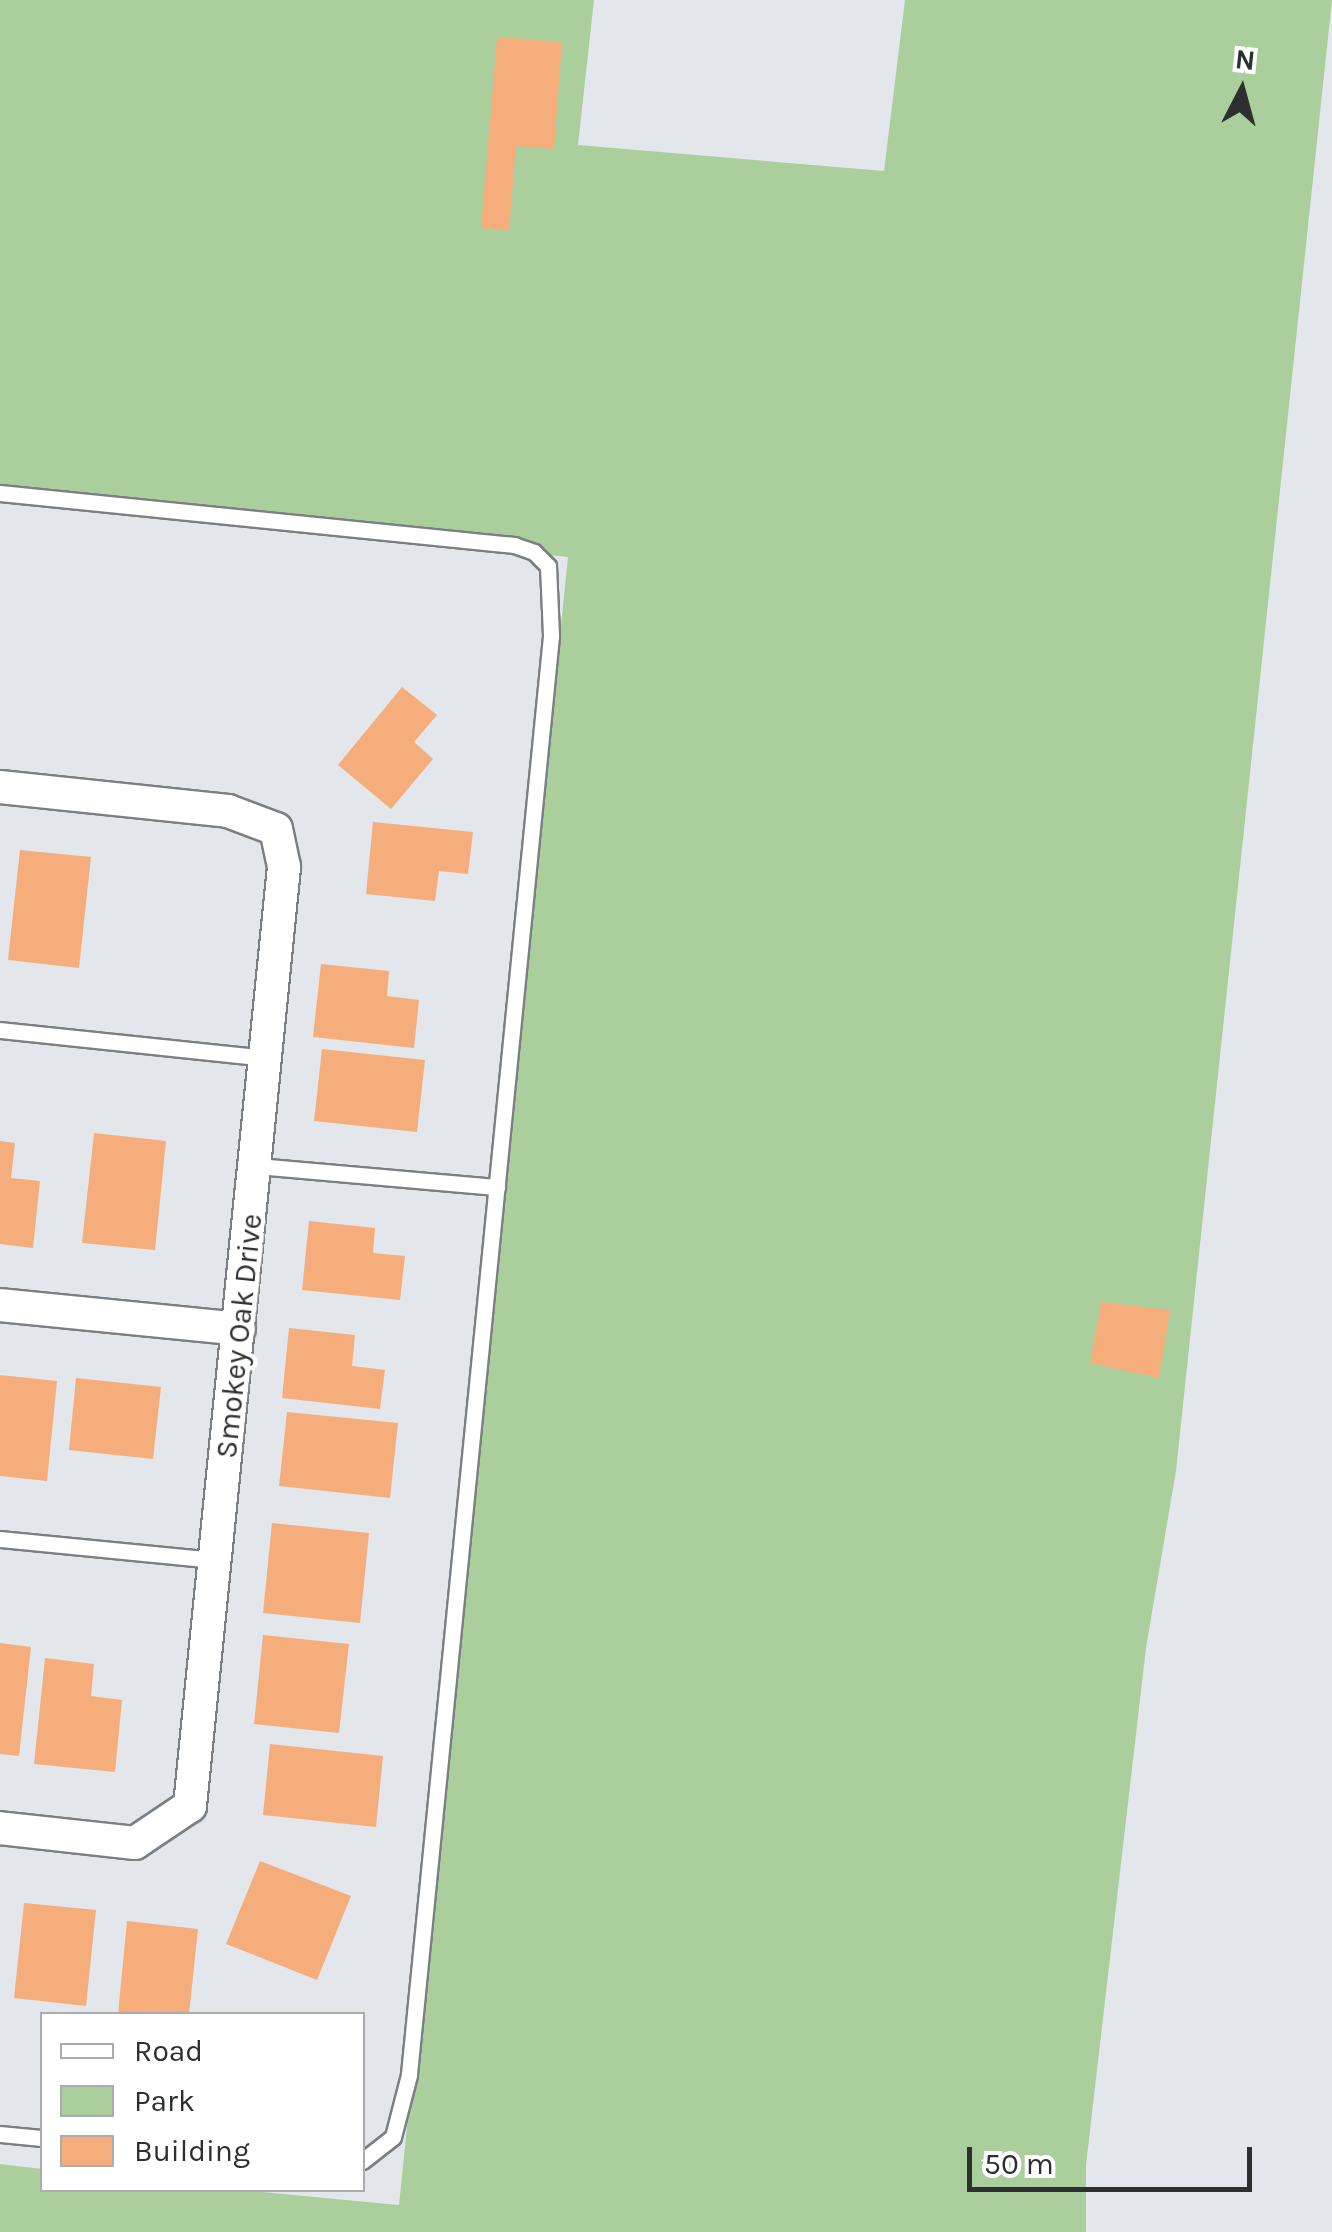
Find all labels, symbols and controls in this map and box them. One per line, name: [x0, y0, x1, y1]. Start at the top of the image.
north arrow: [1192, 40, 1292, 140]
text: N: [1233, 42, 1257, 77]
street label: Smokey Oak Drive: [208, 1212, 270, 1460]
legend: [40, 2012, 365, 2192]
text: Road: [134, 2033, 203, 2069]
text: Park: [134, 2083, 195, 2119]
scale bar: [972, 2127, 1257, 2189]
text: Building: [134, 2133, 250, 2169]
text: 50 m: [984, 2146, 1054, 2182]

